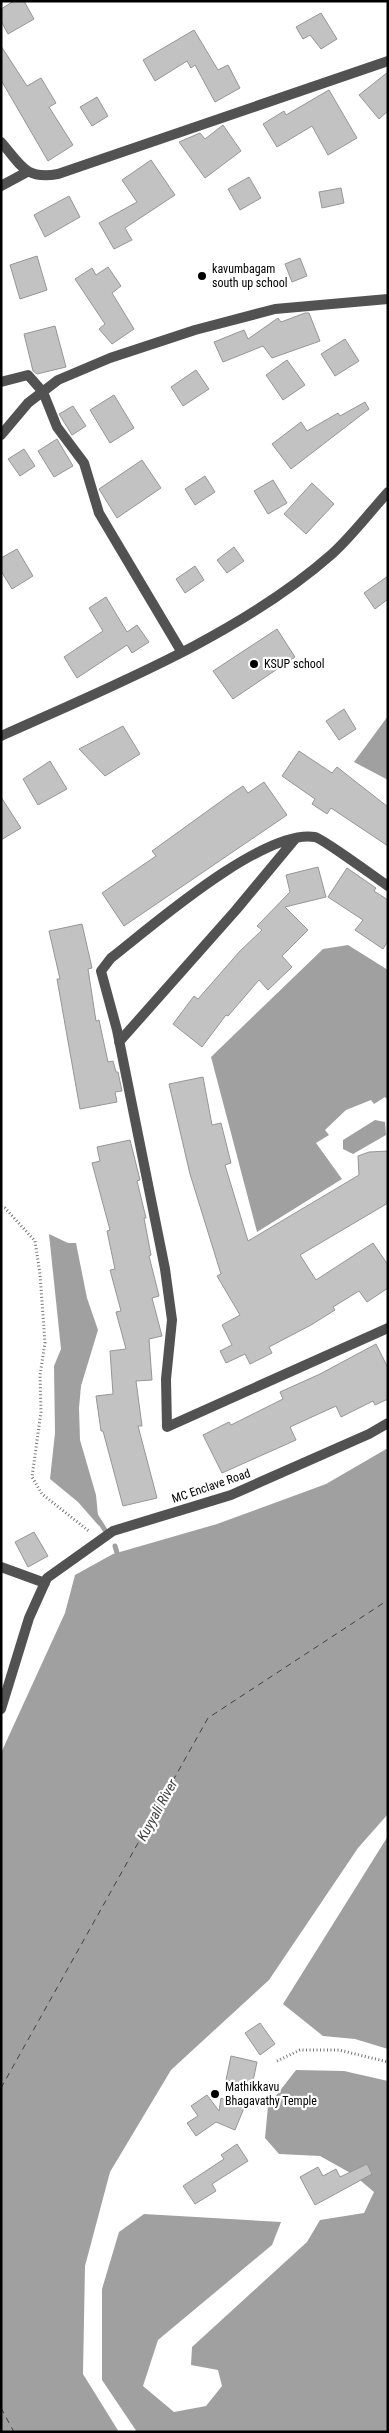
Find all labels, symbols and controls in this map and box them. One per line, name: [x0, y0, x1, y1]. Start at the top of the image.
place label: kavumbagam south up school: [212, 262, 287, 290]
marker: kavumbagam south up school: [196, 270, 208, 282]
place label: KSUP school: [264, 657, 325, 671]
marker: KSUP school: [248, 658, 260, 670]
street label: MC Enclave Road: [170, 1466, 252, 1506]
water label: Kuyyali River: [134, 1776, 181, 1843]
place label: Mathikkavu Bhagavathy Temple: [225, 2080, 317, 2108]
marker: Mathikkavu Bhagavathy Temple: [209, 2088, 221, 2100]

